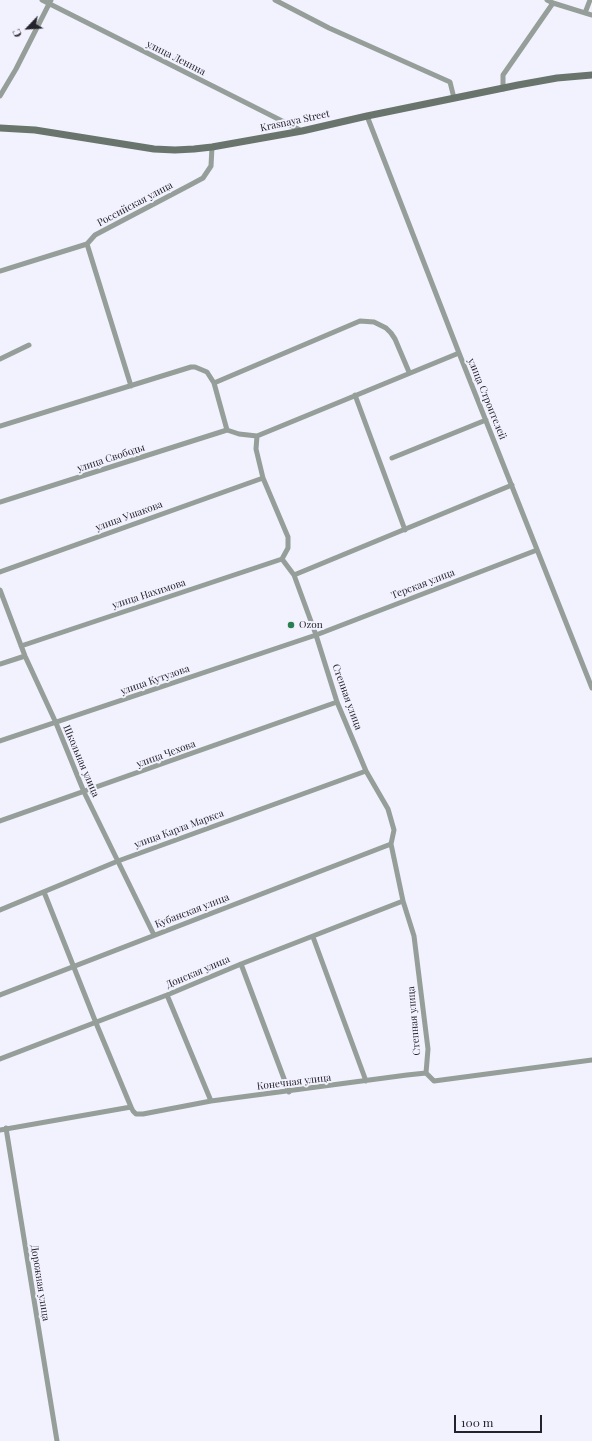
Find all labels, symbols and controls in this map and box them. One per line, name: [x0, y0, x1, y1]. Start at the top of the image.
north arrow: [8, 8, 48, 48]
text: С: [8, 27, 25, 40]
street label: улица Ленина: [144, 38, 208, 78]
street label: Krasnaya Street: [259, 108, 331, 134]
street label: Российская улица: [95, 179, 175, 229]
street label: улица Строителей: [465, 357, 509, 441]
street label: улица Свободы: [76, 441, 146, 475]
street label: улица Ушакова: [94, 498, 164, 534]
street label: Терская улица: [390, 566, 456, 602]
street label: улица Нахимова: [111, 576, 187, 612]
place label: Ozon: [299, 619, 323, 631]
marker: Ozon: [286, 620, 296, 630]
street label: Степная улица: [329, 662, 365, 732]
street label: улица Кутузова: [119, 663, 191, 697]
street label: Школьная улица: [60, 723, 102, 799]
street label: улица Чехова: [135, 738, 197, 770]
street label: улица Карла Маркса: [133, 807, 225, 851]
street label: Кубанская улица: [153, 891, 231, 931]
street label: Донская улица: [164, 953, 232, 991]
street label: Степная улица: [405, 986, 423, 1056]
street label: Конечная улица: [256, 1071, 332, 1093]
street label: Дорожная улица: [28, 1244, 52, 1322]
scale bar: [456, 1407, 544, 1433]
text: 100 m: [461, 1414, 493, 1430]

